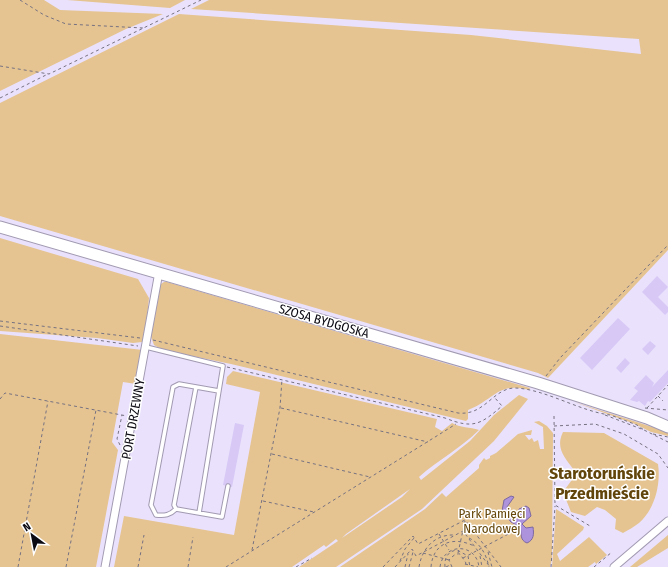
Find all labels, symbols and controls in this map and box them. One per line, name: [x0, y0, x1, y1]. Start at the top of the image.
street label: SZOSA BYDGOSKA: [277, 301, 371, 341]
street label: PORT DRZEWNY: [119, 377, 148, 461]
district label: Starotoruńskie Przedmieście: [549, 463, 655, 504]
park label: Park Pamięci Narodowej: [458, 506, 526, 536]
north arrow: [12, 515, 52, 555]
text: N: [21, 520, 33, 534]

